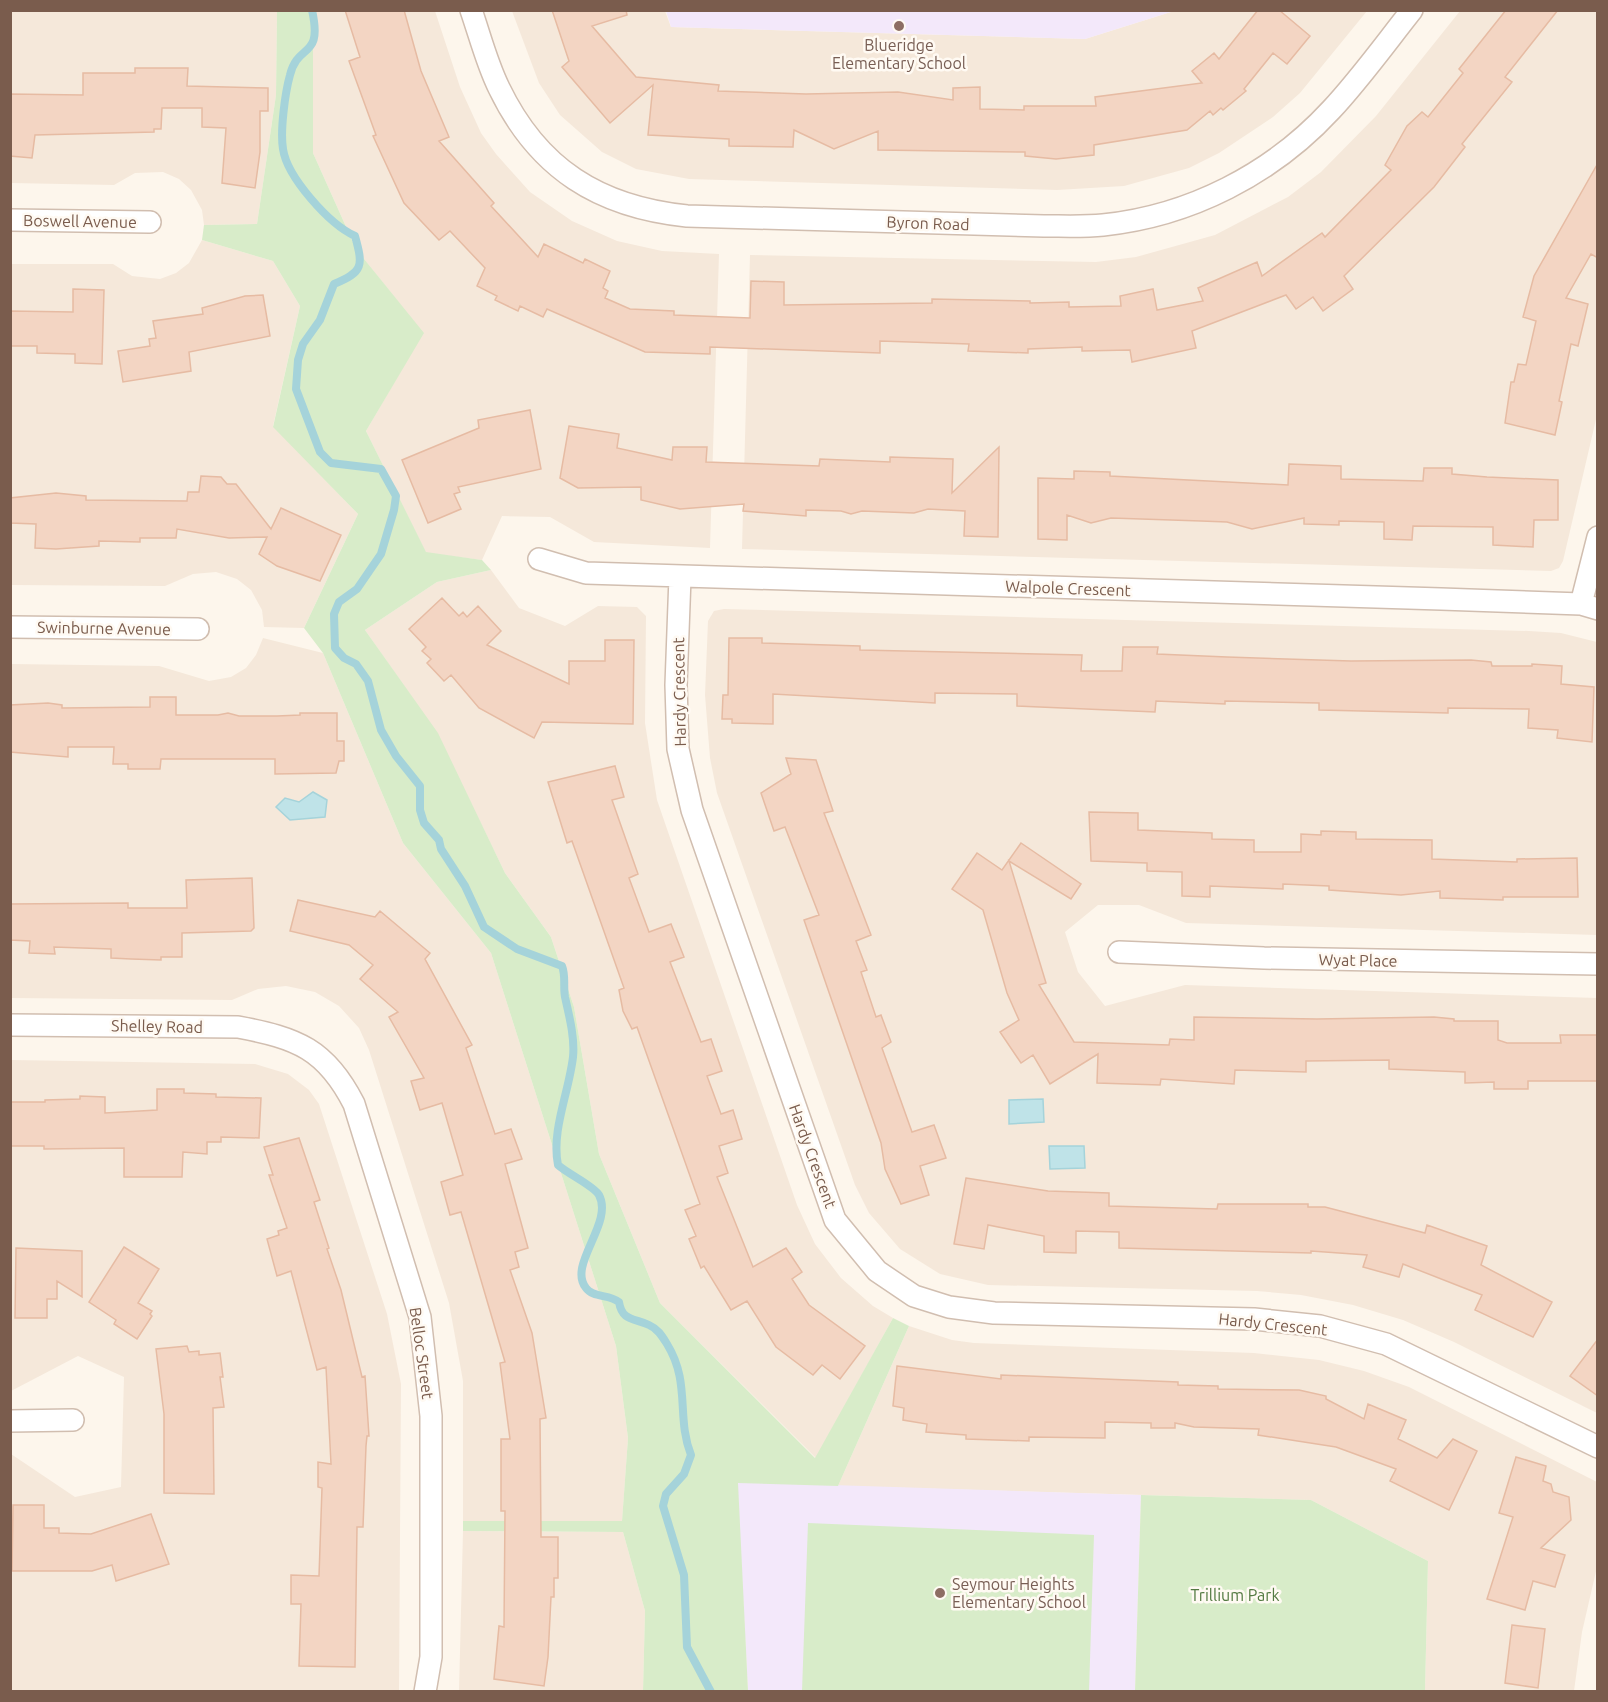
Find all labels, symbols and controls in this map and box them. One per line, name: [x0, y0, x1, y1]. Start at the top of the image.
marker: Blueridge Elementary School: [892, 19, 906, 33]
place label: Blueridge Elementary School: [832, 36, 966, 72]
street label: Boswell Avenue: [23, 211, 137, 231]
street label: Byron Road: [886, 213, 970, 233]
street label: Walpole Crescent: [1005, 577, 1132, 599]
street label: Swinburne Avenue: [37, 618, 171, 638]
street label: Hardy Crescent: [669, 636, 689, 747]
street label: Wyat Place: [1318, 950, 1398, 970]
street label: Shelley Road: [111, 1016, 203, 1036]
street label: Hardy Crescent: [786, 1101, 840, 1211]
street label: Belloc Street: [407, 1306, 437, 1401]
street label: Hardy Crescent: [1218, 1309, 1329, 1339]
place label: Seymour Heights Elementary School: [952, 1575, 1086, 1611]
marker: Seymour Heights Elementary School: [933, 1586, 947, 1600]
park label: Trillium Park: [1191, 1586, 1279, 1604]

